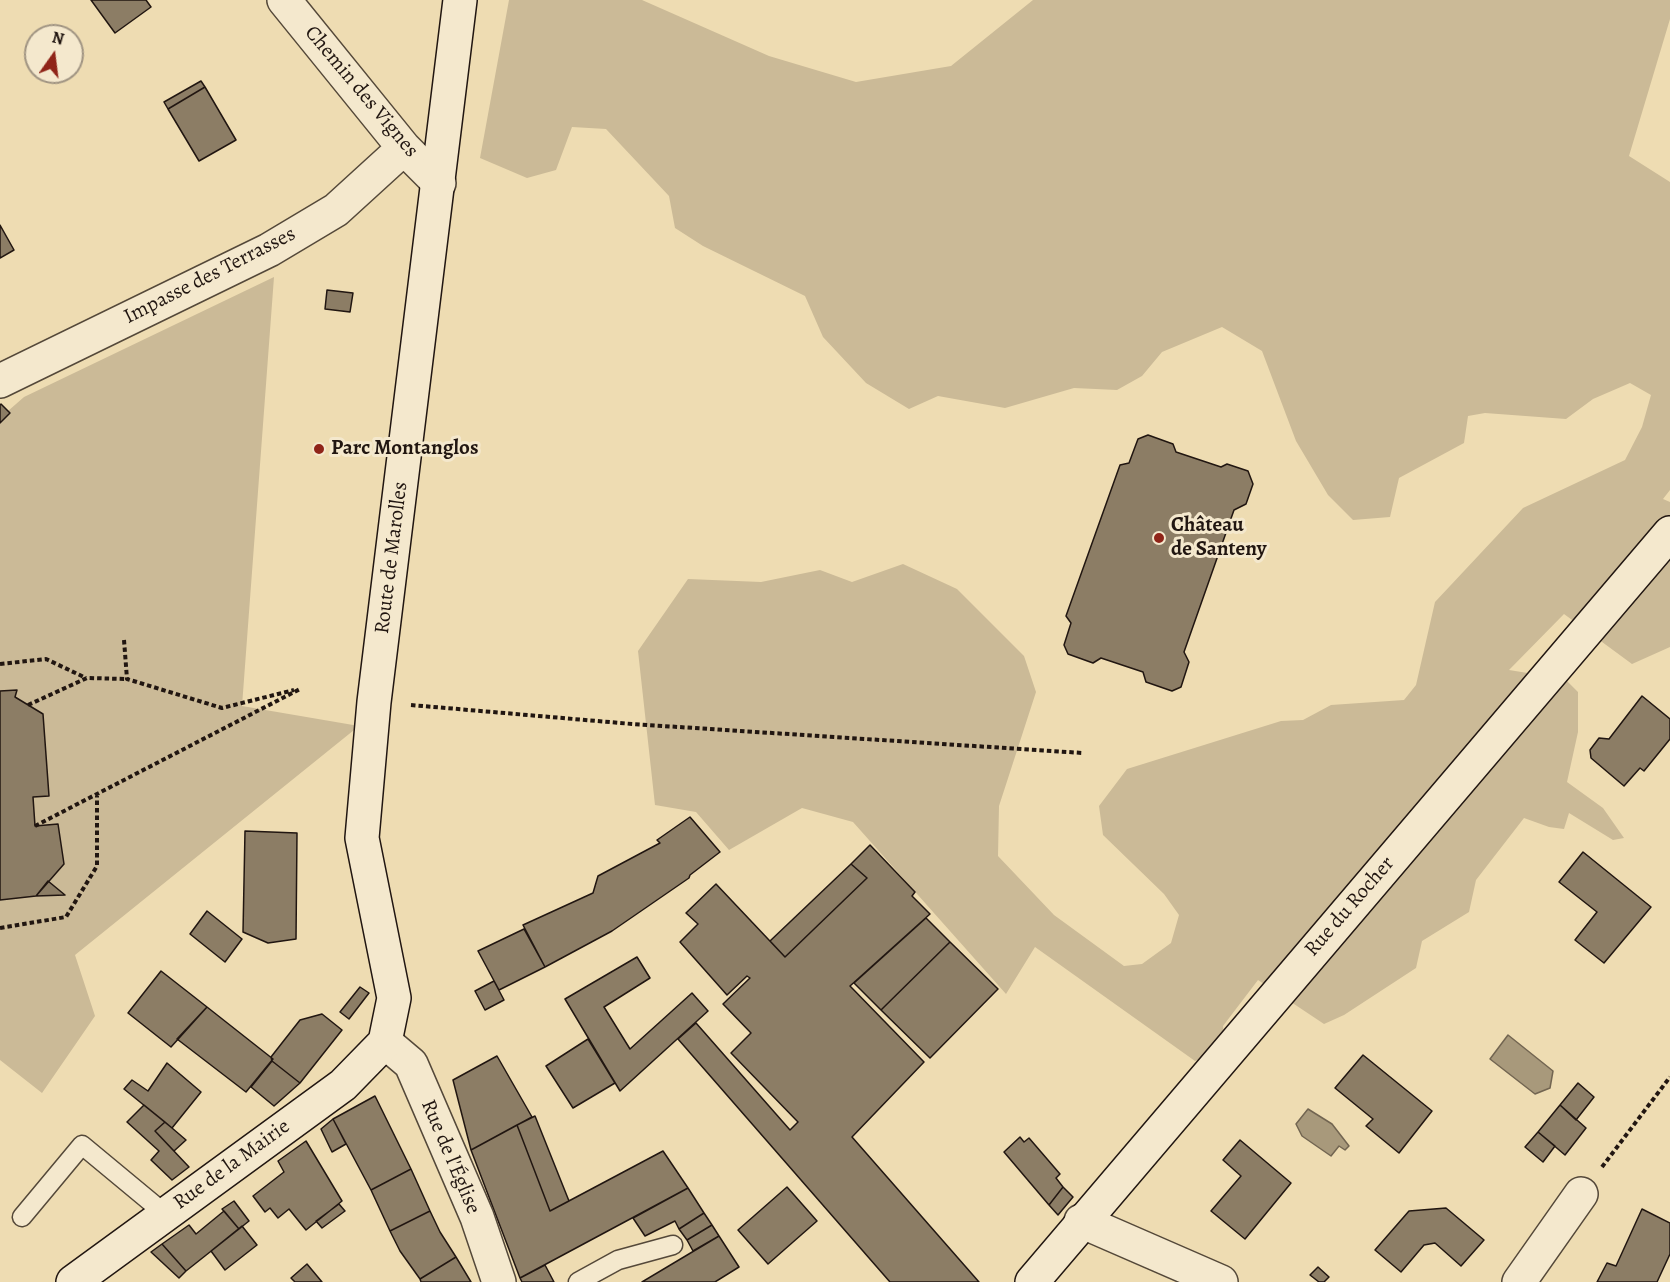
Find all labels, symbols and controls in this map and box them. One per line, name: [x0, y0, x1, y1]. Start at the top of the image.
street label: Chemin des Vignes: [299, 21, 423, 163]
north arrow: [24, 24, 84, 84]
text: N: [50, 26, 66, 51]
street label: Impasse des Terrasses: [120, 222, 300, 330]
place label: Parc Montanglos: [331, 436, 478, 462]
marker: Parc Montanglos: [312, 442, 326, 456]
street label: Route de Marolles: [370, 480, 414, 636]
place label: Château de Santeny: [1171, 513, 1266, 563]
marker: Château de Santeny: [1152, 531, 1166, 545]
street label: Rue du Rocher: [1300, 852, 1400, 962]
street label: Rue de l'Église: [415, 1096, 485, 1218]
street label: Rue de la Mairie: [169, 1114, 295, 1216]

